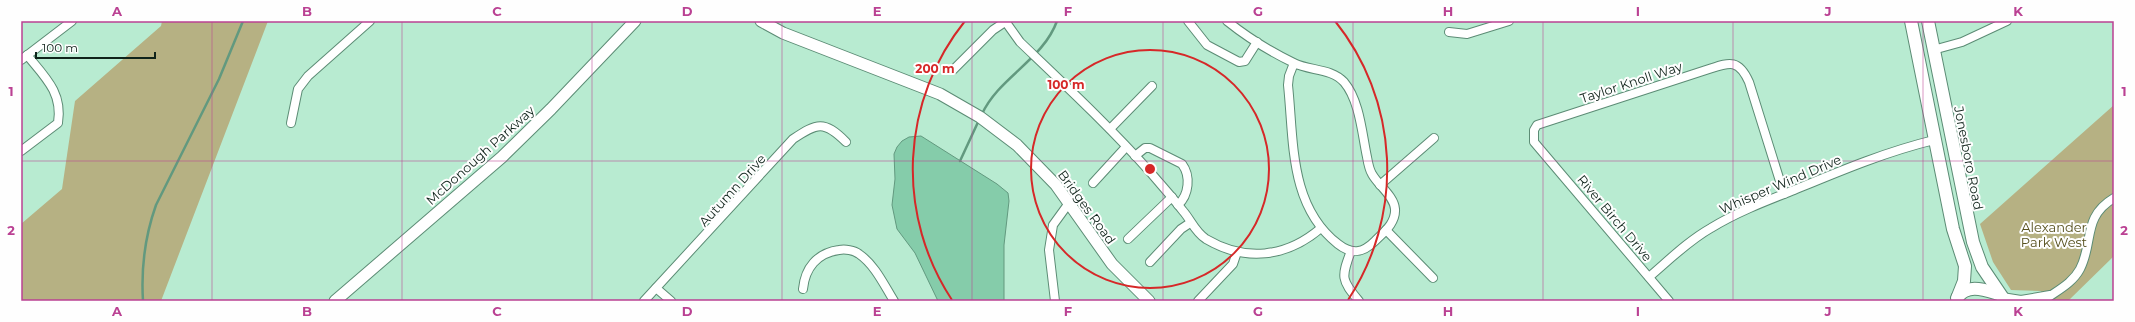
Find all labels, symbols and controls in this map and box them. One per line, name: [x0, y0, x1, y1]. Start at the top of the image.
text: A: [111, 3, 123, 19]
text: B: [302, 3, 312, 19]
text: C: [492, 3, 502, 19]
text: D: [682, 3, 693, 19]
text: E: [873, 3, 882, 19]
text: F: [1064, 3, 1072, 19]
text: G: [1253, 3, 1263, 19]
text: H: [1443, 3, 1453, 19]
text: I: [1636, 3, 1640, 19]
text: J: [1823, 3, 1832, 19]
text: K: [2013, 3, 2023, 19]
scale bar: [36, 34, 155, 60]
text: 100 m: [42, 40, 78, 55]
street label: Taylor Knoll Way: [1578, 58, 1685, 106]
text: 200 m: [915, 61, 955, 76]
text: 100 m: [1048, 77, 1084, 92]
text: 1: [8, 83, 14, 99]
text: 1: [2121, 83, 2127, 99]
street label: McDonough Parkway: [422, 101, 538, 208]
street label: Jonesboro Road: [1951, 104, 1987, 211]
street label: Autumn Drive: [695, 150, 769, 230]
street label: Whisper Wind Drive: [1717, 151, 1844, 217]
centre of rings: [1143, 162, 1157, 176]
street label: Bridges Road: [1055, 167, 1119, 247]
street label: River Birch Drive: [1574, 171, 1656, 265]
park label: Alexander Park West: [2021, 219, 2087, 250]
text: 2: [7, 222, 15, 238]
text: 2: [2120, 222, 2128, 238]
text: A: [111, 303, 123, 319]
text: B: [302, 303, 312, 319]
text: C: [492, 303, 502, 319]
text: D: [682, 303, 693, 319]
text: E: [873, 303, 882, 319]
text: F: [1064, 303, 1072, 319]
text: G: [1253, 303, 1263, 319]
text: H: [1443, 303, 1453, 319]
text: I: [1636, 303, 1640, 319]
text: J: [1823, 303, 1832, 319]
text: K: [2013, 303, 2023, 319]

